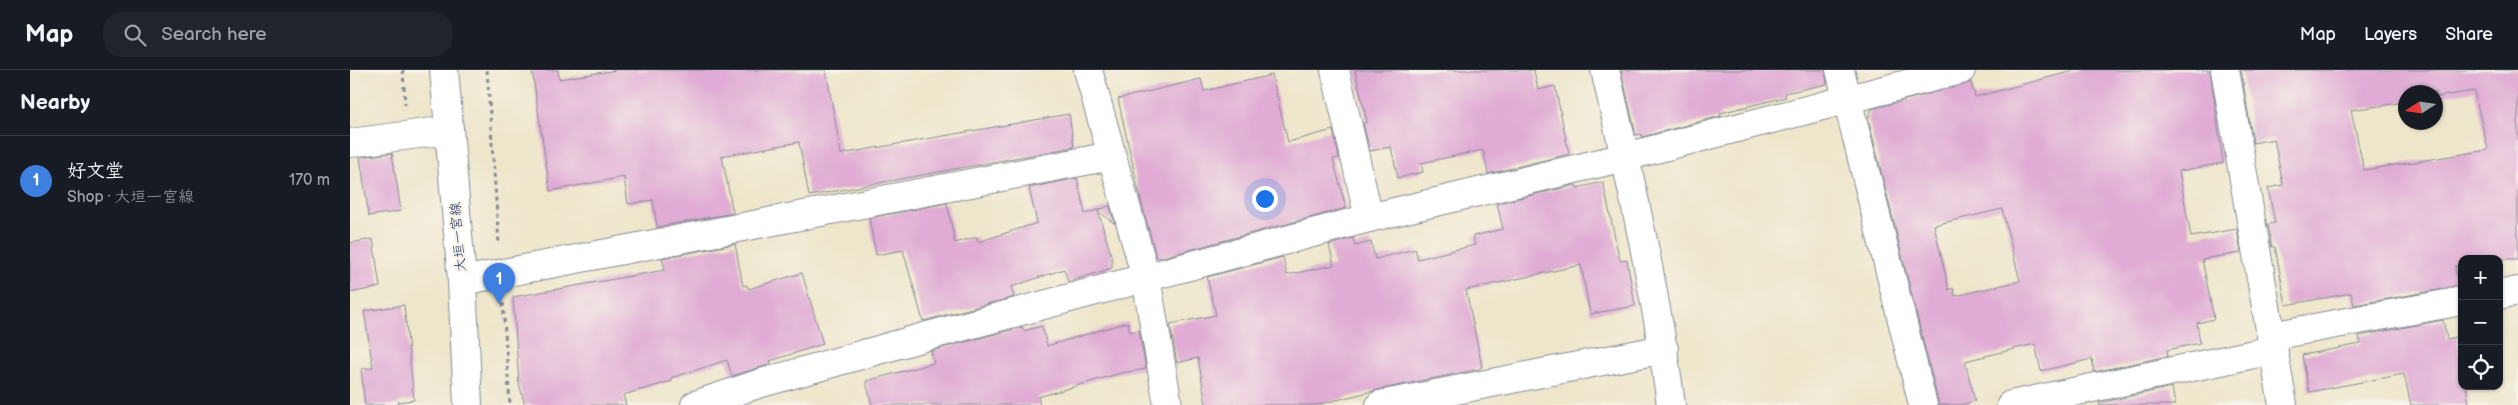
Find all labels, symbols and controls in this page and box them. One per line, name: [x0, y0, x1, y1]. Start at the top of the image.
search box: [103, 12, 453, 57]
text: Map: [25, 20, 73, 49]
icon: search: [121, 21, 149, 49]
text: Search here: [161, 23, 267, 46]
text: Map: [2300, 24, 2336, 45]
text: Layers: [2364, 24, 2417, 45]
text: Share: [2445, 24, 2493, 45]
north arrow: [2398, 85, 2443, 130]
text: Nearby: [20, 90, 90, 115]
text: 好文堂: [67, 160, 124, 183]
text: 1: [33, 171, 39, 190]
text: 170 m: [289, 171, 330, 190]
your location: [1252, 186, 1278, 212]
text: Shop · 大垣一宮線: [67, 188, 194, 207]
street label: 大垣一宮線: [446, 201, 470, 273]
map controls: [2458, 255, 2503, 390]
button: +: [2458, 255, 2503, 300]
pin: 1: [483, 263, 515, 304]
button: −: [2458, 300, 2503, 345]
button: locate: [2458, 345, 2503, 390]

